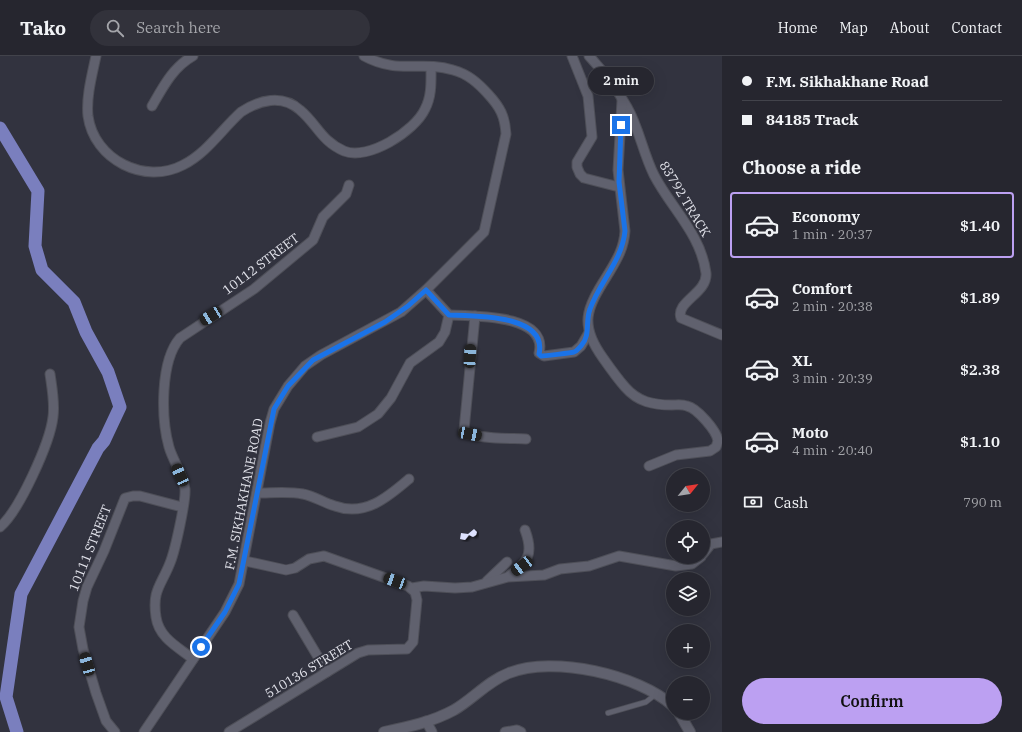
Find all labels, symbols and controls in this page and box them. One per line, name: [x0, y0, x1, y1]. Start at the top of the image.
search box: [90, 10, 370, 46]
text: Tako: [20, 16, 66, 40]
icon: search: [104, 17, 126, 39]
text: Search here: [136, 18, 221, 37]
text: Home: [778, 19, 817, 37]
text: Map: [839, 19, 868, 37]
text: About: [890, 19, 929, 37]
text: Contact: [951, 19, 1002, 37]
callout: 2 min: [588, 67, 654, 95]
text: 2 min: [603, 72, 639, 89]
text: F.M. Sikhakhane Road: [766, 72, 929, 91]
text: 84185 Track: [766, 110, 858, 129]
route end: [612, 116, 630, 134]
text: Choose a ride: [742, 156, 861, 179]
street label: 83792 TRACK: [656, 158, 714, 240]
icon: car: [744, 207, 780, 243]
text: Economy: [792, 207, 860, 226]
text: $1.40: [960, 216, 1000, 235]
text: 1 min · 20:37: [792, 226, 873, 243]
street label: 10112 STREET: [219, 229, 303, 298]
icon: car: [744, 279, 780, 315]
text: Comfort: [792, 279, 852, 298]
text: $1.89: [960, 288, 1000, 307]
text: 2 min · 20:38: [792, 298, 873, 315]
car: [198, 305, 224, 327]
car: [463, 344, 477, 368]
icon: car: [744, 351, 780, 387]
text: XL: [792, 351, 812, 370]
text: $2.38: [960, 360, 1000, 379]
text: 3 min · 20:39: [792, 370, 873, 387]
street label: F.M. SIKHAKHANE ROAD: [221, 417, 267, 571]
icon: car: [744, 423, 780, 459]
text: Moto: [792, 423, 829, 442]
car: [457, 426, 483, 442]
text: $1.10: [960, 432, 1000, 451]
text: 4 min · 20:40: [792, 442, 873, 459]
car: [170, 462, 190, 488]
north arrow: [666, 468, 710, 512]
map controls: [666, 468, 710, 720]
icon: cash: [742, 491, 764, 513]
text: Cash: [774, 493, 808, 512]
text: 790 m: [963, 494, 1002, 511]
street label: 10111 STREET: [65, 502, 115, 594]
button: locate: [666, 520, 710, 564]
car: [509, 554, 535, 578]
car: [382, 571, 408, 591]
button: layers: [666, 572, 710, 616]
button: +: [666, 624, 710, 668]
street label: 510136 STREET: [262, 636, 357, 702]
route start: [192, 638, 210, 656]
car: [78, 651, 96, 677]
button: −: [666, 676, 710, 720]
button: Confirm: [742, 678, 1002, 724]

